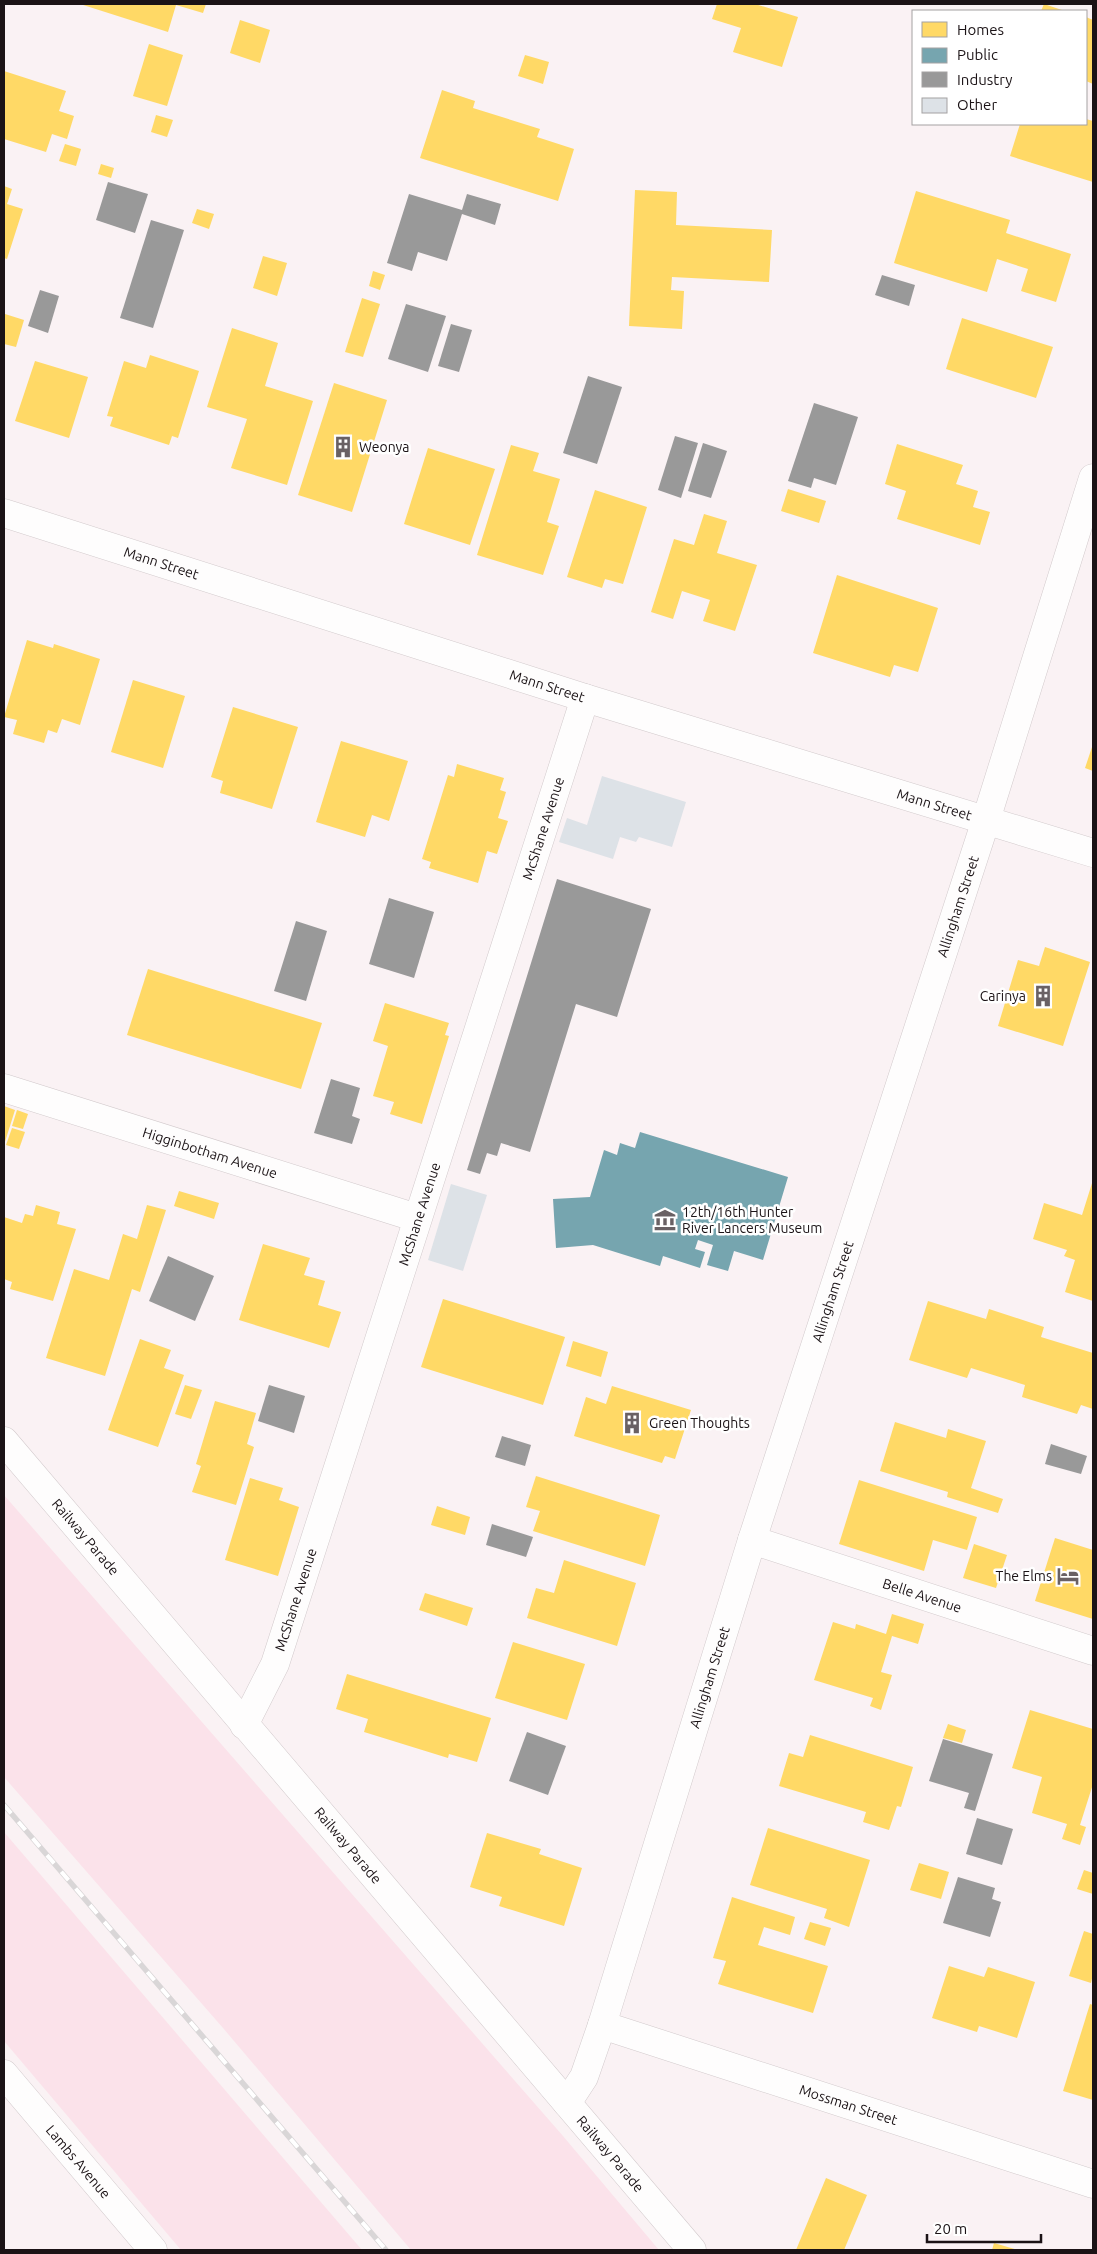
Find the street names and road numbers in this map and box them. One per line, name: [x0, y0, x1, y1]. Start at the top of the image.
street label: Mann Street: [122, 544, 201, 583]
street label: Mann Street: [508, 667, 587, 706]
street label: McShane Avenue: [519, 775, 567, 882]
street label: Mann Street: [895, 786, 974, 824]
street label: Allingham Street: [934, 853, 982, 959]
street label: Higginbotham Avenue: [141, 1124, 279, 1182]
street label: McShane Avenue: [395, 1160, 443, 1268]
street label: Allingham Street: [809, 1238, 857, 1344]
street label: Railway Parade: [49, 1496, 122, 1578]
street label: McShane Avenue: [272, 1546, 320, 1653]
street label: Belle Avenue: [881, 1575, 964, 1616]
street label: Allingham Street: [686, 1624, 733, 1730]
street label: Railway Parade: [311, 1804, 385, 1887]
street label: Mossman Street: [797, 2081, 900, 2128]
street label: Railway Parade: [574, 2113, 647, 2195]
street label: Lambs Avenue: [43, 2122, 114, 2202]

